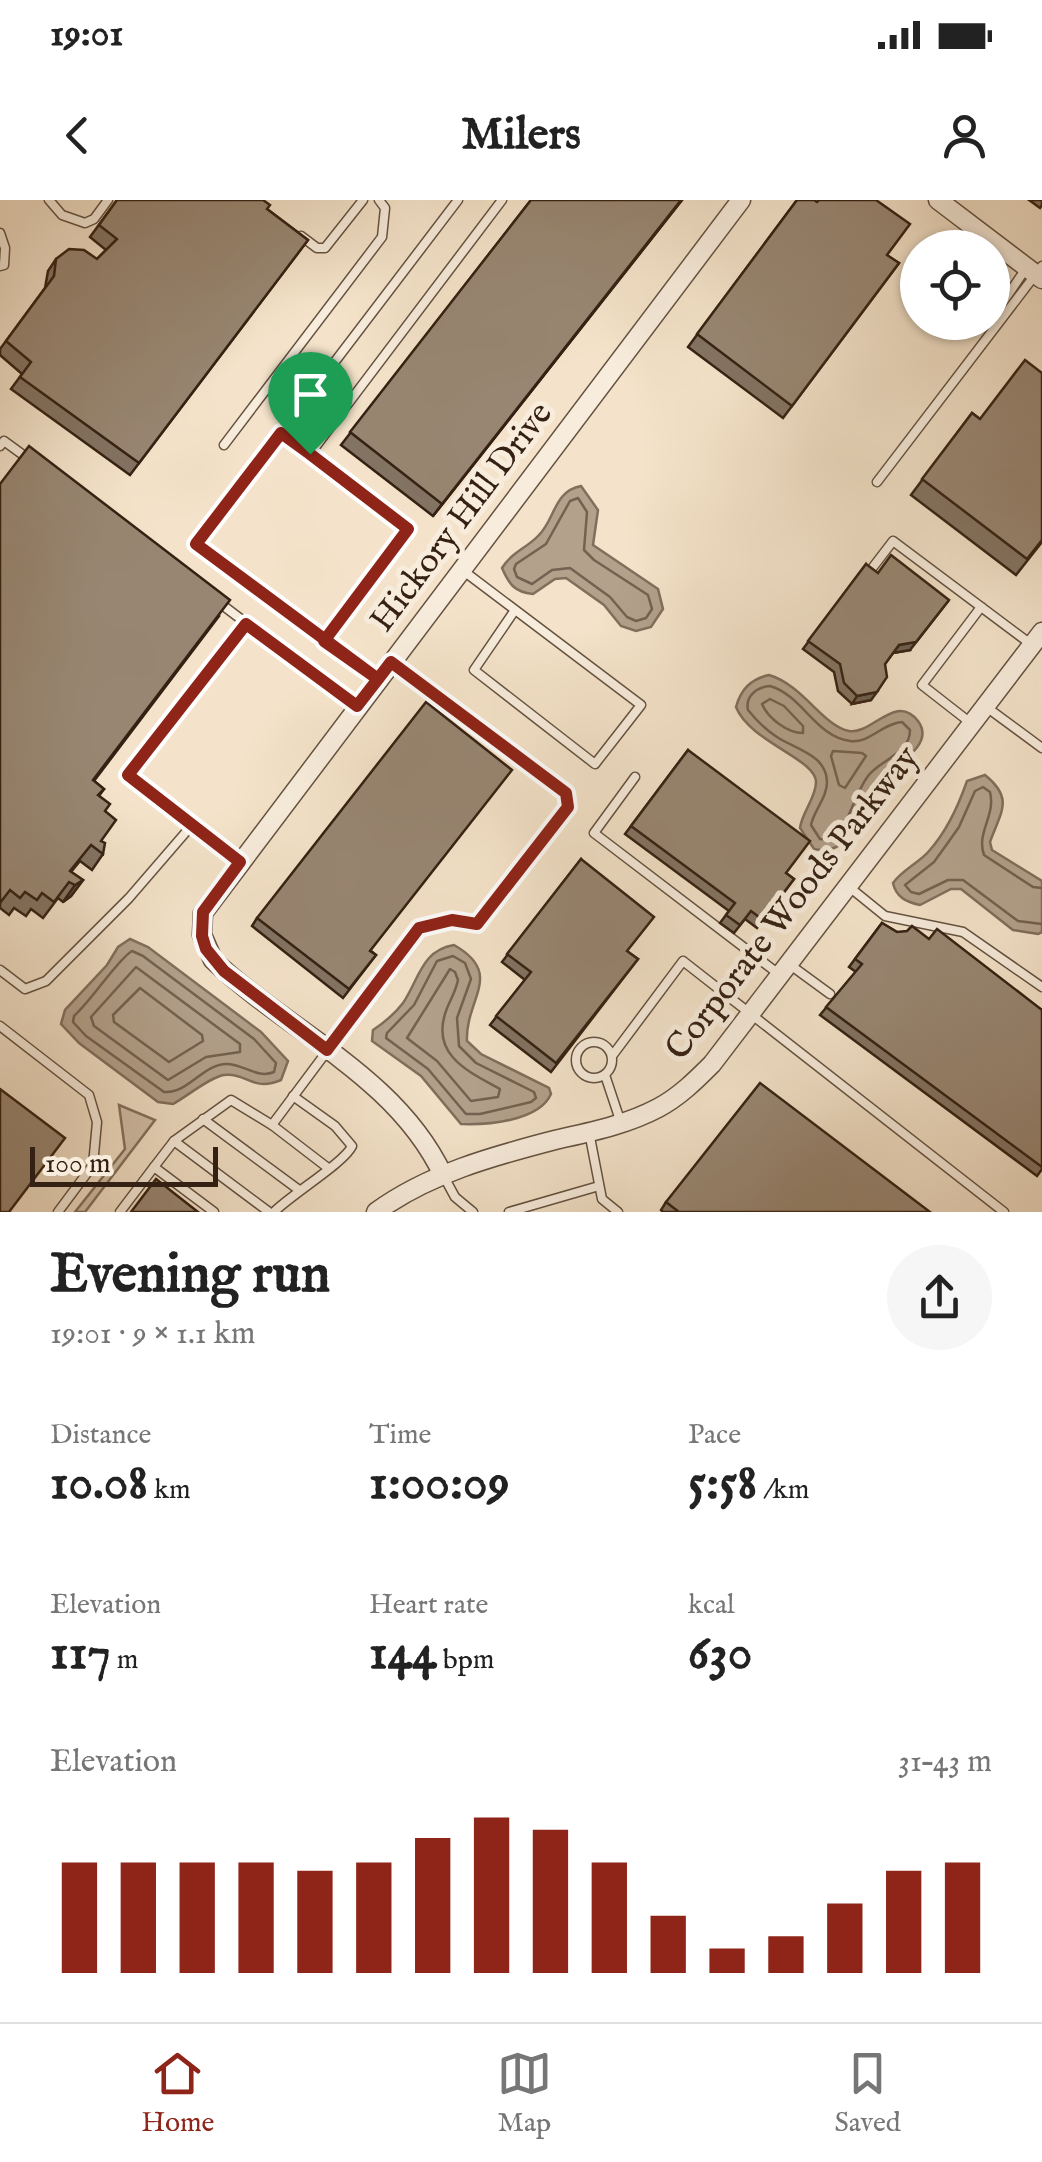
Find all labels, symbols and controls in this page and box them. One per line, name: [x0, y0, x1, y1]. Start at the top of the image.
text: 19:01: [50, 11, 123, 59]
text: Milers: [461, 107, 581, 164]
icon: back: [50, 108, 105, 163]
icon: person: [937, 108, 992, 163]
map controls: [900, 230, 1010, 340]
button: locate: [900, 230, 1010, 340]
pin: [268, 352, 353, 455]
icon: arrive: [283, 367, 338, 422]
street label: Hickory Hill Drive: [361, 393, 563, 642]
street label: Corporate Woods Parkway: [656, 737, 930, 1070]
scale bar: [30, 1142, 218, 1186]
text: 100 m: [45, 1147, 111, 1182]
text: Evening run: [50, 1241, 330, 1311]
button: share: [887, 1245, 992, 1350]
text: 19:01 · 9 × 1.1 km: [50, 1314, 256, 1355]
text: Distance: [50, 1418, 151, 1453]
text: Time: [369, 1418, 431, 1453]
text: Pace: [688, 1418, 741, 1453]
text: 10.08: [50, 1453, 148, 1516]
text: 1:00:09: [369, 1453, 510, 1516]
text: 5:58: [688, 1453, 757, 1516]
text: km: [148, 1473, 191, 1508]
text: /km: [757, 1473, 809, 1508]
text: Elevation: [50, 1588, 161, 1623]
text: Heart rate: [369, 1588, 488, 1623]
text: kcal: [688, 1588, 735, 1623]
text: 117: [50, 1623, 111, 1686]
text: 144: [369, 1623, 437, 1686]
text: 630: [688, 1623, 752, 1686]
text: m: [111, 1643, 138, 1678]
text: bpm: [437, 1643, 494, 1678]
text: Elevation: [50, 1742, 177, 1783]
text: 31–43 m: [898, 1742, 992, 1783]
tab: Home: [141, 2046, 214, 2141]
tab: Map: [497, 2046, 552, 2141]
tab: Saved: [834, 2046, 901, 2141]

